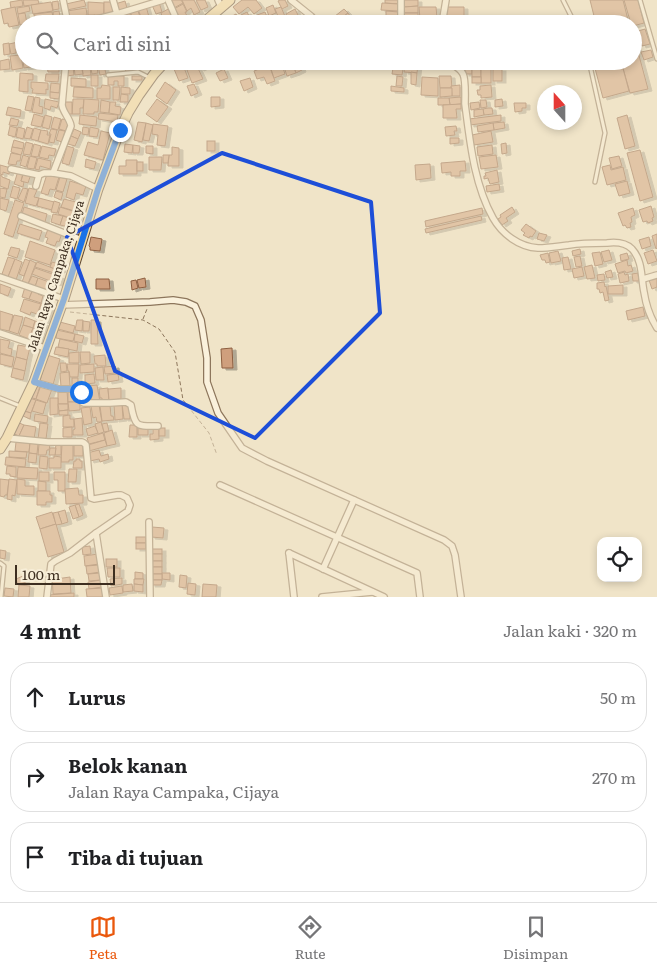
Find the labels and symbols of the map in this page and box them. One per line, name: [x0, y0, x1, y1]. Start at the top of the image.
north arrow: [537, 85, 582, 130]
route end: [109, 119, 132, 142]
street label: Jalan Raya Campaka, Cijaya: [22, 197, 88, 354]
route start: [70, 381, 93, 404]
scale bar: [15, 562, 115, 585]

